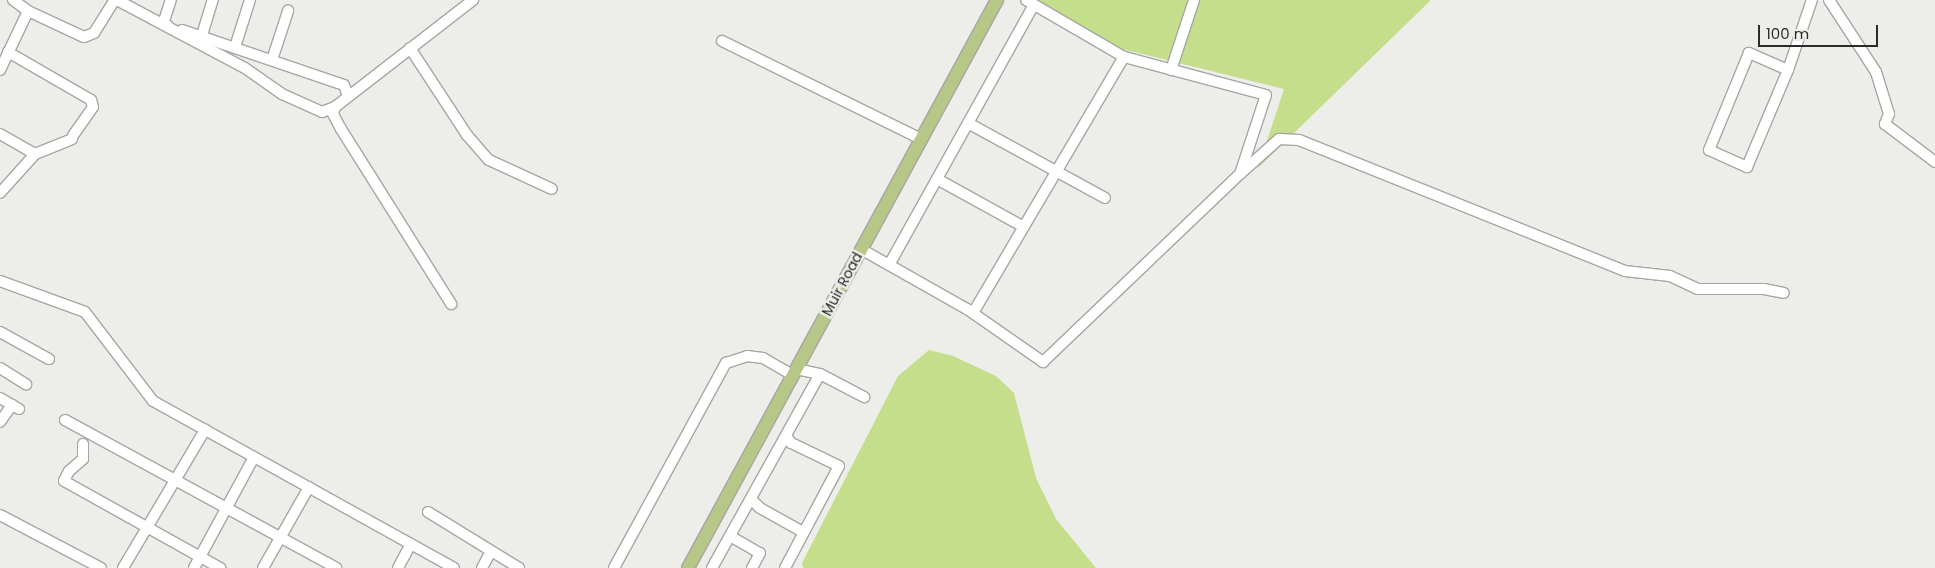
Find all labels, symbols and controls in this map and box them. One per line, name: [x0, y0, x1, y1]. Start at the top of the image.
scale bar: [1760, 15, 1880, 47]
text: 100 m: [1766, 23, 1809, 44]
street label: Muir Road: [818, 249, 866, 319]

